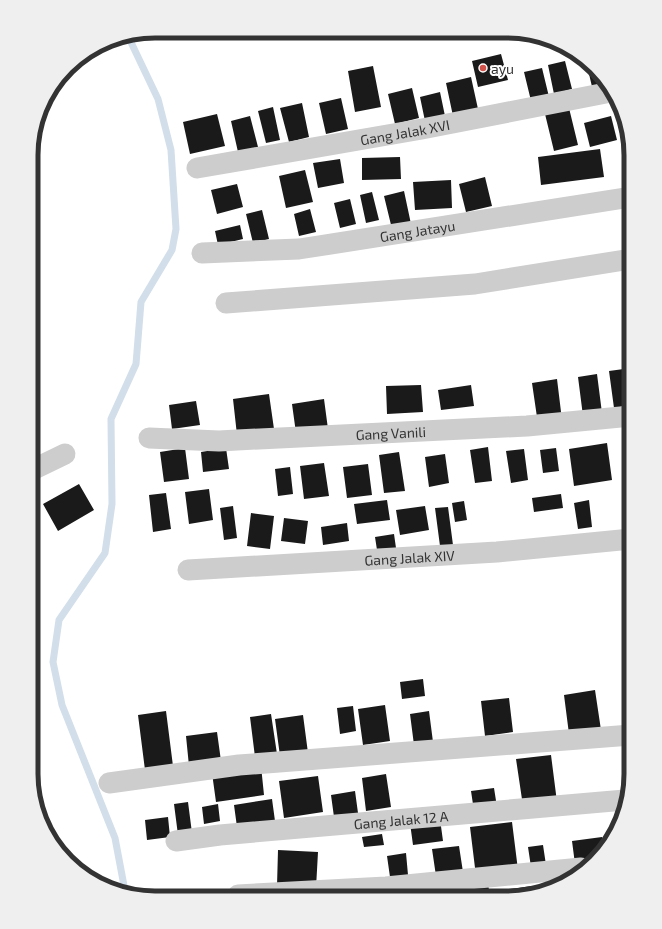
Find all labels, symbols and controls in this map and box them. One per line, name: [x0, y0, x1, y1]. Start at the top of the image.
place label: ayu: [491, 60, 514, 77]
marker: ayu: [478, 63, 488, 73]
street label: Gang Jalak XVI: [359, 115, 451, 148]
street label: Gang Jatayu: [379, 216, 456, 245]
street label: Gang Vanili: [355, 422, 426, 443]
street label: Gang Jalak XIV: [364, 546, 456, 568]
street label: Gang Jalak 12 A: [353, 807, 449, 832]

